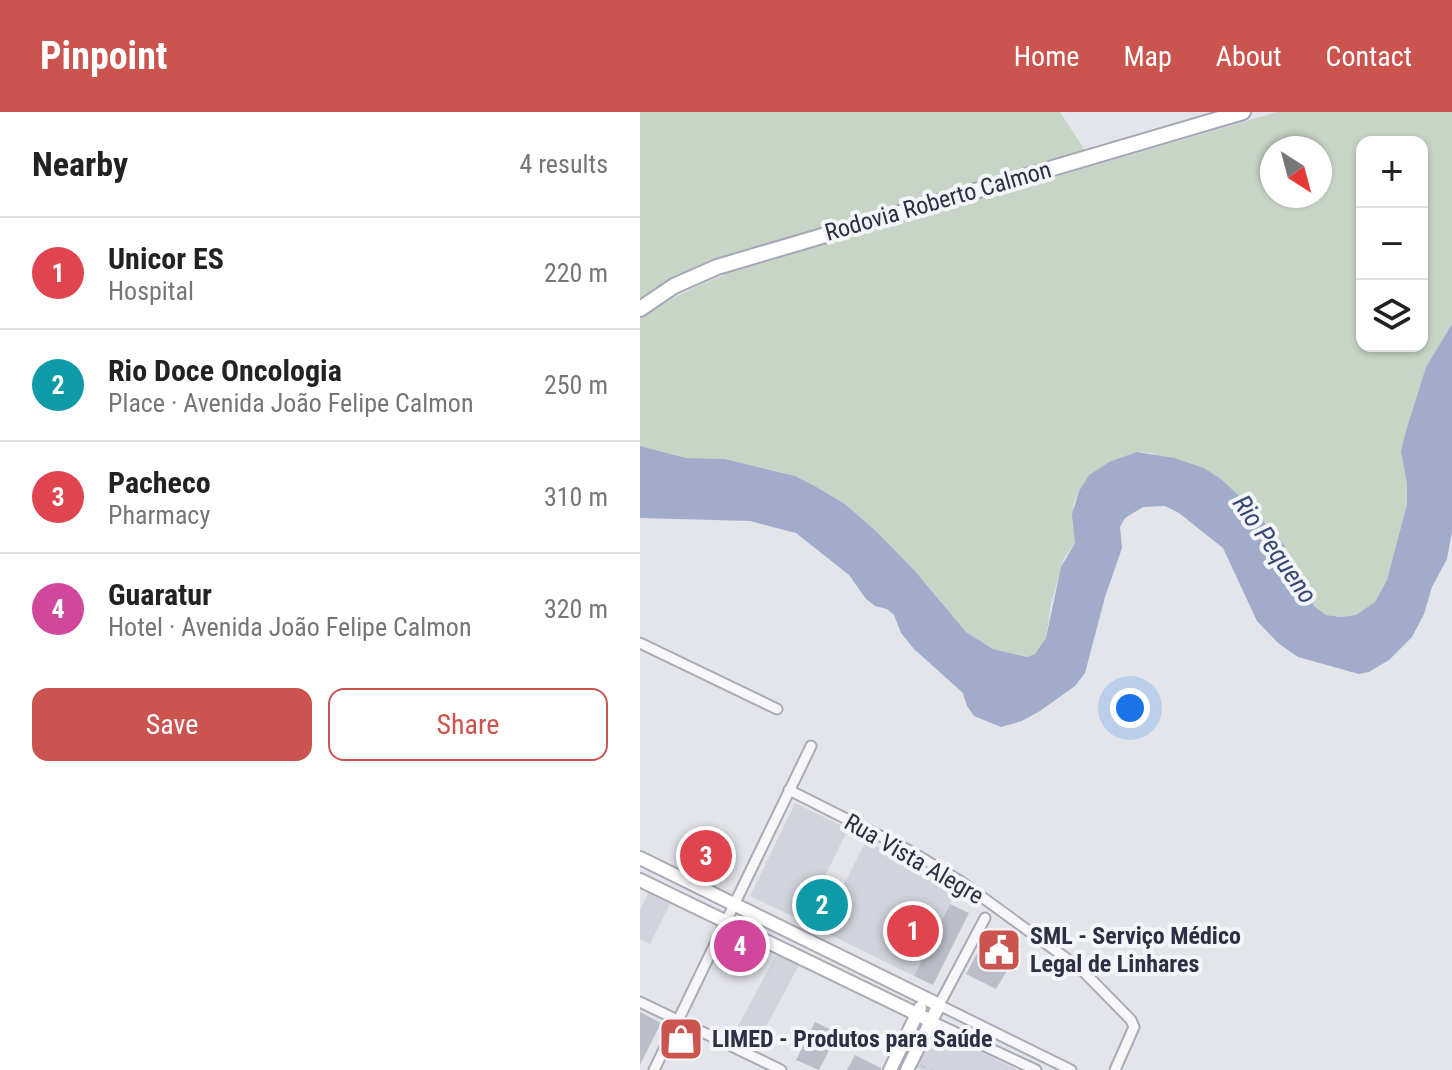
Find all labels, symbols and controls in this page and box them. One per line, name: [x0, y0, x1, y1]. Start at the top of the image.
text: Pinpoint: [40, 34, 168, 78]
text: Home: [1014, 40, 1079, 73]
text: Map: [1123, 40, 1172, 73]
text: About: [1216, 40, 1282, 73]
text: Contact: [1326, 40, 1412, 73]
north arrow: [1260, 136, 1332, 208]
map controls: [1356, 136, 1428, 352]
button: +: [1356, 136, 1428, 208]
text: Nearby: [32, 144, 128, 184]
text: 4 results: [519, 149, 608, 179]
street label: Rodovia Roberto Calmon: [822, 155, 1054, 247]
button: −: [1356, 208, 1428, 280]
text: Unicor ES: [108, 241, 224, 276]
text: 1: [51, 258, 65, 288]
text: 220 m: [544, 258, 608, 288]
text: Hospital: [108, 276, 194, 306]
button: layers: [1356, 280, 1428, 352]
text: Rio Doce Oncologia: [108, 353, 342, 388]
text: 2: [51, 370, 65, 400]
text: 250 m: [544, 370, 608, 400]
text: Place · Avenida João Felipe Calmon: [108, 388, 474, 418]
text: Pacheco: [108, 465, 211, 500]
text: 3: [51, 482, 65, 512]
text: 310 m: [544, 482, 608, 512]
water label: Rio Pequeno: [1227, 489, 1323, 609]
text: Pharmacy: [108, 500, 210, 530]
text: Guaratur: [108, 577, 212, 612]
text: 4: [51, 594, 65, 624]
text: 320 m: [544, 594, 608, 624]
text: Hotel · Avenida João Felipe Calmon: [108, 612, 471, 642]
button: Save: [32, 688, 312, 761]
button: Share: [328, 688, 608, 761]
your location: [1110, 688, 1150, 728]
street label: Rua Vista Alegre: [839, 808, 989, 910]
pin: 3: [680, 826, 732, 886]
pin: 2: [796, 875, 848, 935]
pin: 1: [887, 901, 939, 961]
pin: 4: [714, 916, 766, 976]
place label: SML - Serviço Médico Legal de Linhares: [1030, 922, 1241, 978]
public building icon: SML - Serviço Médico Legal de Linhares: [975, 926, 1023, 974]
shop icon: LIMED - Produtos para Saúde: [657, 1015, 705, 1063]
place label: LIMED - Produtos para Saúde: [712, 1025, 992, 1053]

